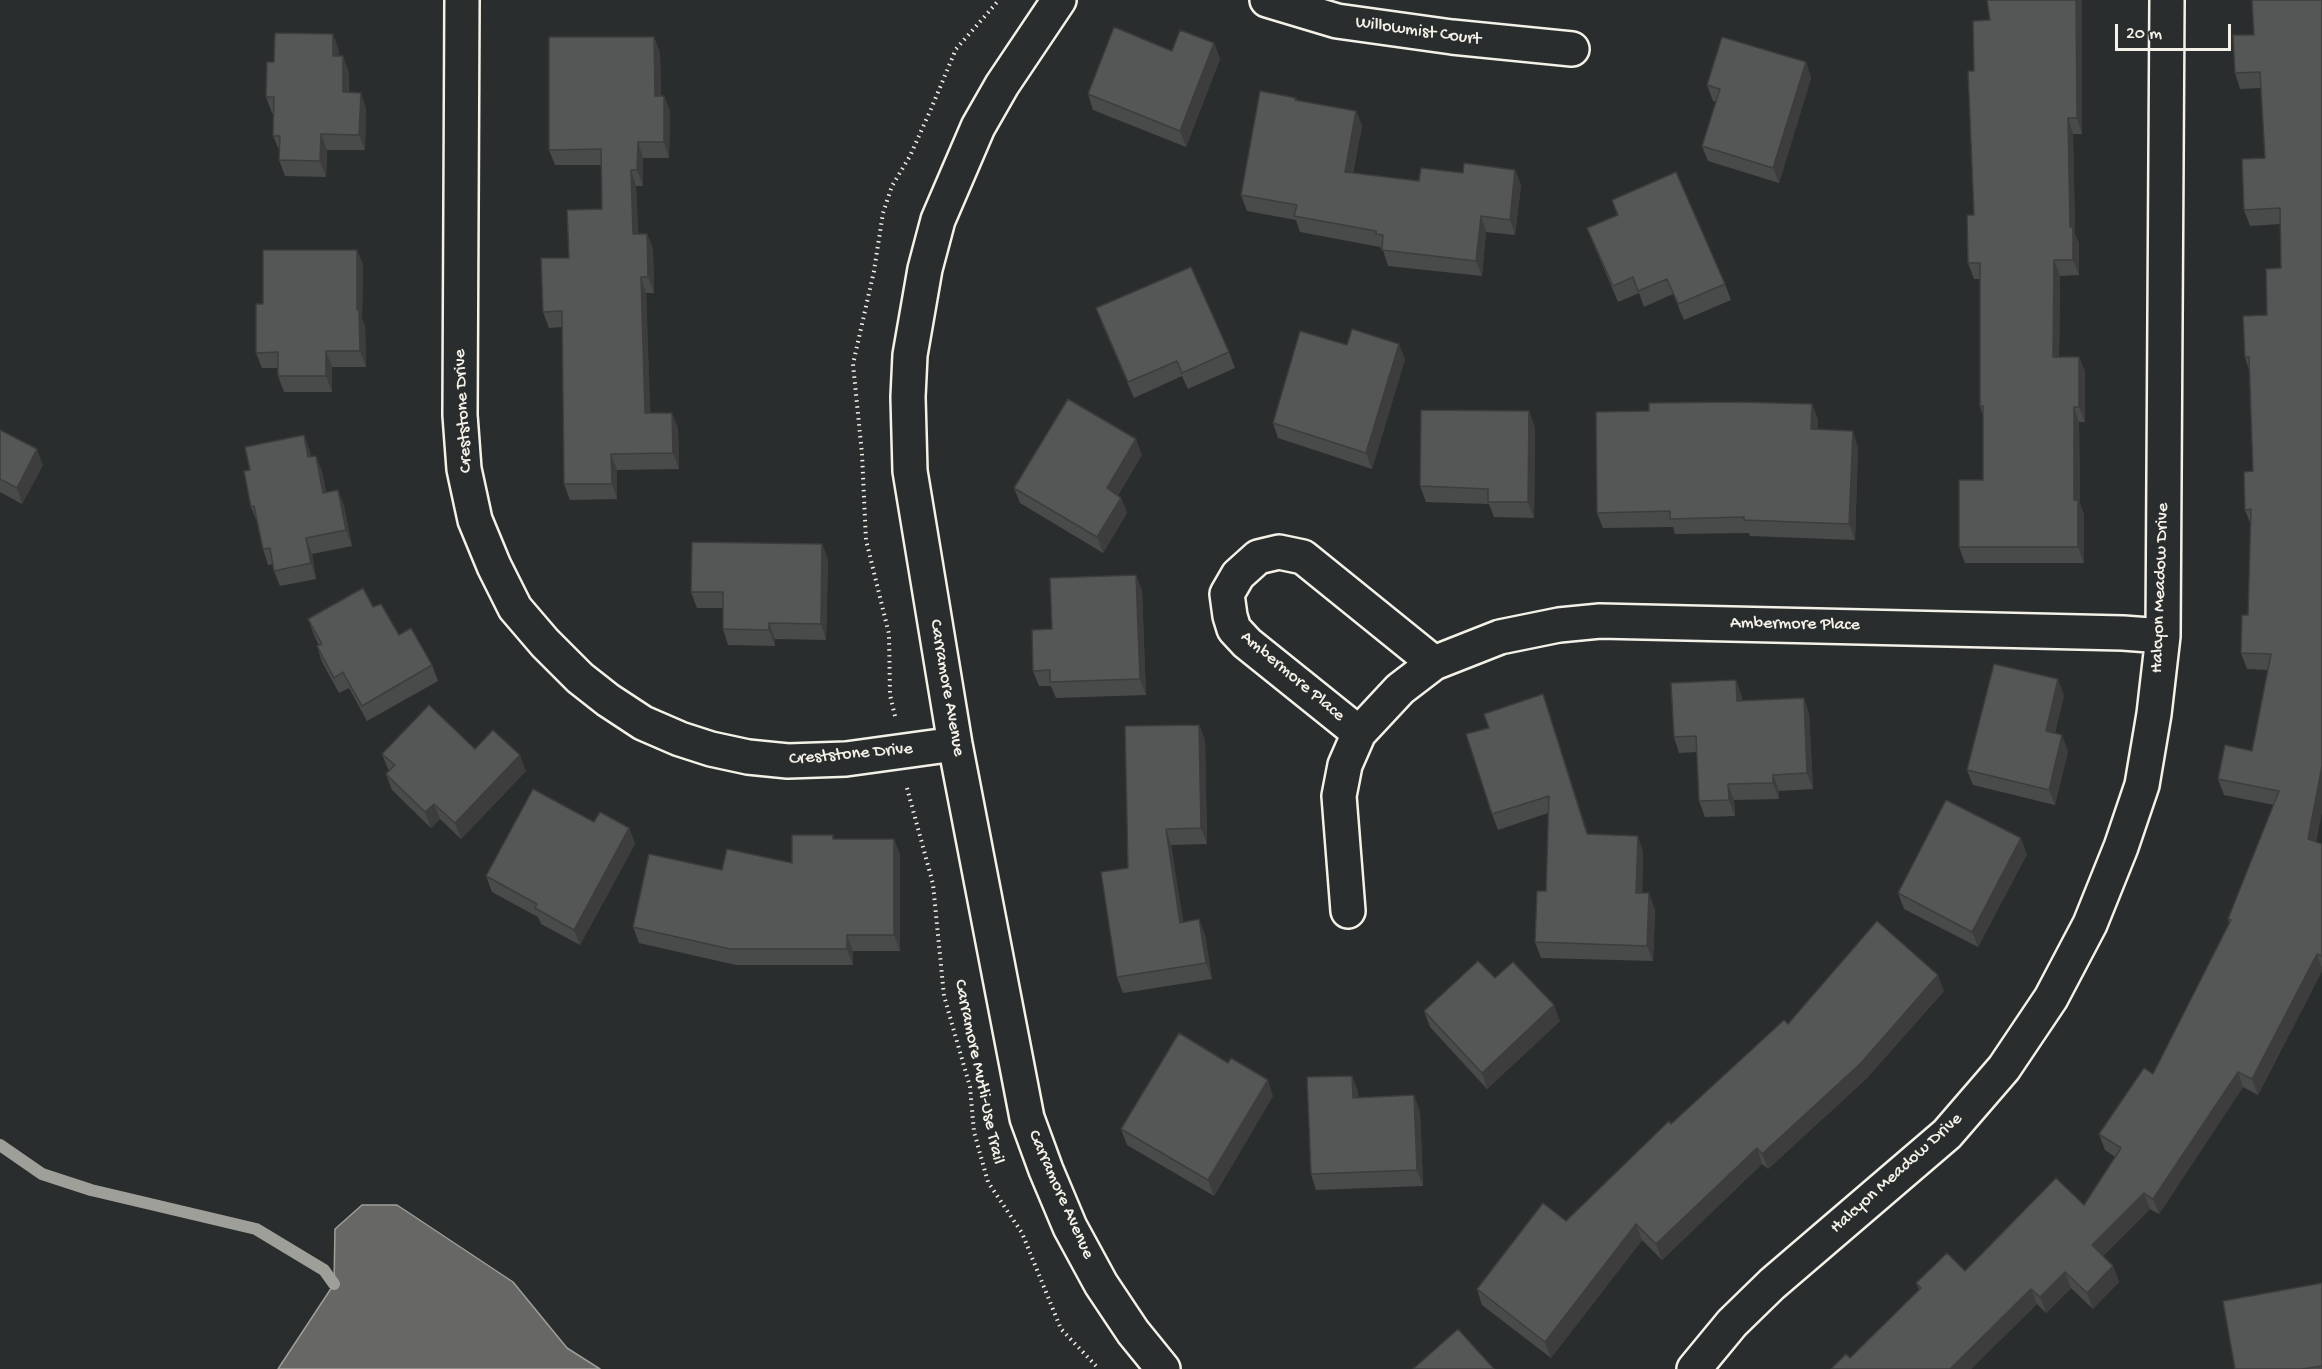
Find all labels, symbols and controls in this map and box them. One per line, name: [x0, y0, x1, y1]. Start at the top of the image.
street label: Willowmist Court: [1354, 12, 1482, 52]
scale bar: [2118, 12, 2234, 50]
text: 20 m: [2126, 24, 2162, 45]
street label: Creststone Drive: [450, 348, 478, 474]
street label: Halcyon Meadow Drive: [2147, 502, 2175, 674]
street label: Ambermore Place: [1730, 613, 1860, 637]
street label: Carramore Avenue: [923, 618, 969, 758]
street label: Ambermore Place: [1235, 627, 1349, 727]
street label: Creststone Drive: [788, 739, 914, 771]
street label: Carramore Mutli-Use Trail: [948, 978, 1008, 1166]
street label: Halcyon Meadow Drive: [1826, 1109, 1968, 1239]
street label: Carramore Avenue: [1022, 1127, 1098, 1263]

